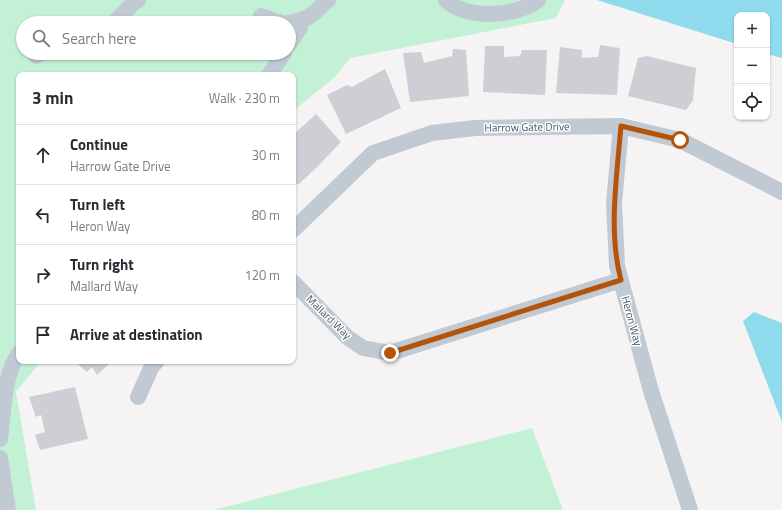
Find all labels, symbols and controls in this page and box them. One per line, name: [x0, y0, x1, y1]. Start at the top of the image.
map controls: [734, 12, 770, 120]
button: +: [734, 12, 770, 48]
search box: [16, 16, 296, 60]
icon: search: [30, 27, 52, 49]
text: Search here: [62, 27, 136, 50]
button: −: [734, 48, 770, 84]
button: locate: [734, 84, 770, 120]
text: 3 min: [32, 85, 73, 111]
text: Walk · 230 m: [209, 88, 280, 108]
street label: Harrow Gate Drive: [484, 118, 570, 136]
route start: [671, 131, 689, 149]
text: Continue: [70, 133, 128, 156]
icon: ahead: [32, 144, 54, 166]
text: 30 m: [252, 145, 280, 165]
text: Harrow Gate Drive: [70, 156, 171, 176]
text: Turn left: [70, 193, 125, 216]
icon: left: [32, 204, 54, 226]
text: 80 m: [252, 205, 280, 225]
text: Heron Way: [70, 216, 130, 236]
text: Turn right: [70, 253, 134, 276]
icon: right: [32, 264, 54, 286]
text: 120 m: [244, 265, 280, 285]
text: Mallard Way: [70, 276, 138, 296]
street label: Mallard Way: [303, 291, 356, 343]
street label: Heron Way: [618, 294, 647, 348]
text: Arrive at destination: [70, 323, 203, 346]
icon: arrive: [32, 324, 54, 346]
route end: [381, 344, 399, 362]

